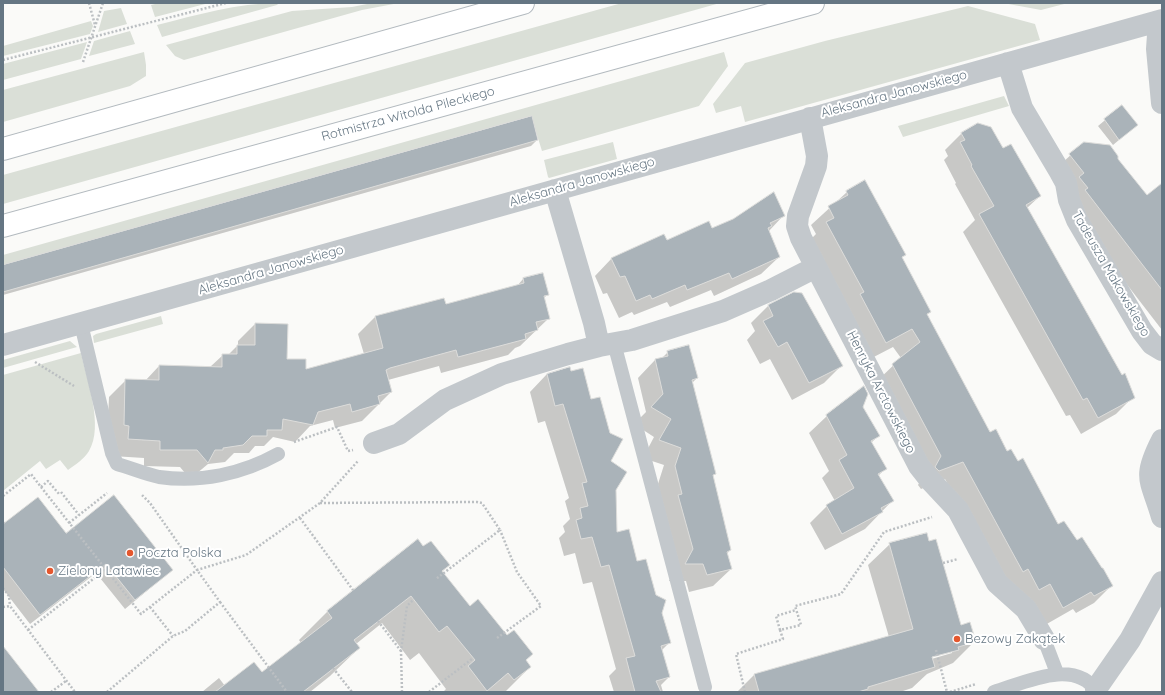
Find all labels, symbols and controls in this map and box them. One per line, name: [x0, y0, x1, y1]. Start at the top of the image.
street label: Aleksandra Janowskiego: [819, 67, 969, 121]
street label: Rotmistrza Witolda Pileckiego: [320, 83, 496, 145]
street label: Aleksandra Janowskiego: [508, 154, 656, 210]
street label: Tadeusza Makowskiego: [1069, 208, 1153, 340]
street label: Aleksandra Janowskiego: [197, 242, 345, 298]
street label: Henryka Arctowskiego: [843, 328, 919, 456]
place label: Poczta Polska: [138, 545, 222, 561]
marker: Poczta Polska: [125, 548, 135, 558]
place label: Zielony Latawiec: [58, 563, 159, 579]
marker: Zielony Latawiec: [45, 566, 55, 576]
place label: Bezowy Zakątek: [965, 631, 1065, 647]
marker: Bezowy Zakątek: [952, 634, 962, 644]

